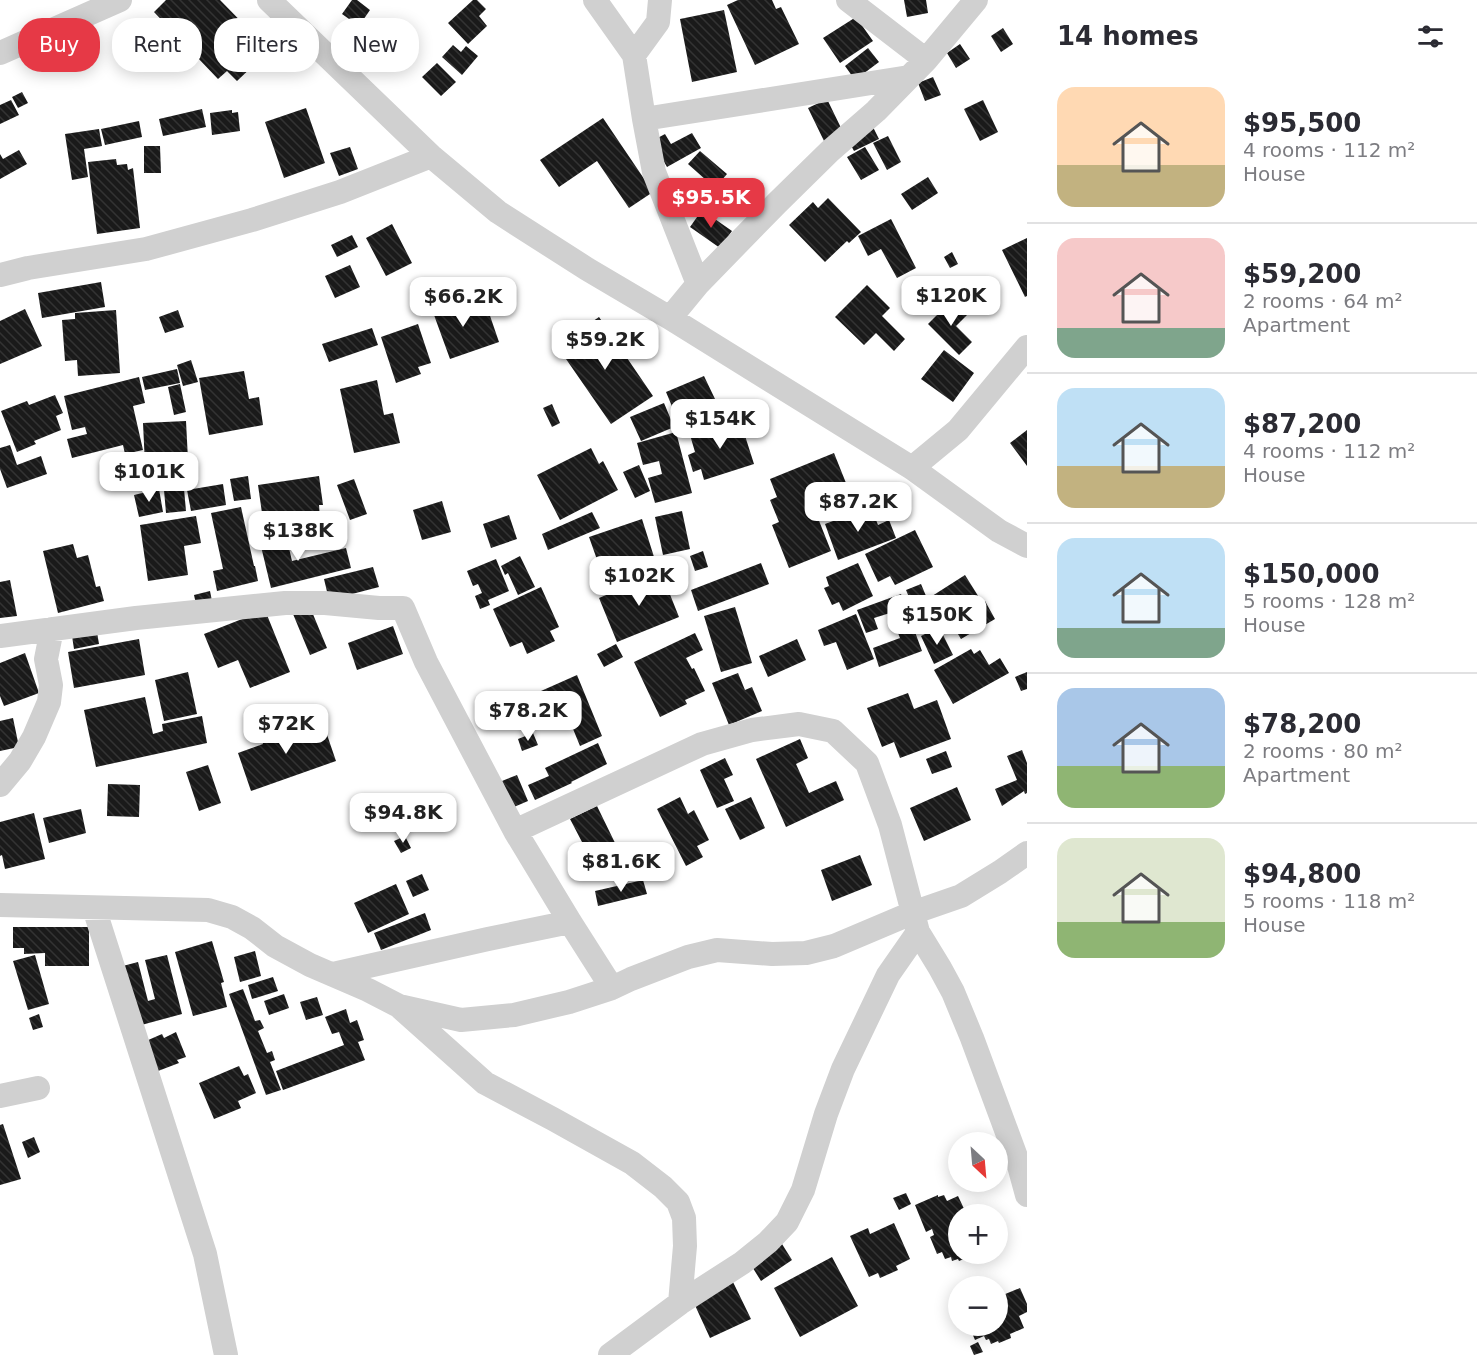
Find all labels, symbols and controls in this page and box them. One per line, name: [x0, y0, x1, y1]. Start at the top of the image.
chip: Buy: [18, 18, 100, 72]
chip: Rent: [112, 18, 202, 72]
chip: Filters: [214, 18, 319, 72]
chip: New: [331, 18, 419, 72]
icon: filters: [1414, 20, 1447, 53]
text: 14 homes: [1057, 21, 1199, 51]
text: $95,500: [1243, 108, 1361, 138]
icon: home: [1105, 111, 1177, 183]
text: 4 rooms · 112 m²: [1243, 138, 1415, 162]
text: House: [1243, 162, 1306, 186]
pin: $95.5K: [662, 178, 760, 229]
text: $95.5K: [672, 185, 750, 209]
text: $59,200: [1243, 259, 1361, 289]
icon: home: [1105, 262, 1177, 334]
pin: $120K: [909, 276, 993, 327]
pin: $66.2K: [414, 277, 512, 328]
text: $120K: [915, 283, 987, 307]
text: $66.2K: [424, 284, 502, 308]
text: 2 rooms · 64 m²: [1243, 289, 1403, 313]
text: Apartment: [1243, 313, 1350, 337]
pin: $59.2K: [556, 320, 654, 371]
text: $59.2K: [566, 327, 644, 351]
pin: $154K: [678, 399, 762, 450]
text: $154K: [684, 406, 756, 430]
text: $87,200: [1243, 409, 1361, 439]
icon: home: [1105, 412, 1177, 484]
text: 4 rooms · 112 m²: [1243, 439, 1415, 463]
pin: $101K: [107, 452, 191, 503]
text: $101K: [113, 459, 185, 483]
text: House: [1243, 463, 1306, 487]
pin: $87.2K: [809, 482, 907, 533]
text: $87.2K: [819, 489, 897, 513]
pin: $138K: [256, 511, 340, 562]
text: $138K: [262, 518, 334, 542]
pin: $102K: [597, 556, 681, 607]
text: $150,000: [1243, 559, 1380, 589]
icon: home: [1105, 562, 1177, 634]
text: $102K: [603, 563, 675, 587]
text: 5 rooms · 128 m²: [1243, 589, 1415, 613]
pin: $150K: [895, 595, 979, 646]
text: $150K: [901, 602, 973, 626]
text: House: [1243, 613, 1306, 637]
pin: $78.2K: [479, 691, 577, 742]
text: $78.2K: [489, 698, 567, 722]
pin: $72K: [250, 704, 322, 755]
text: $78,200: [1243, 709, 1361, 739]
text: $72K: [257, 711, 315, 735]
icon: home: [1105, 712, 1177, 784]
text: 2 rooms · 80 m²: [1243, 739, 1403, 763]
text: Apartment: [1243, 763, 1350, 787]
pin: $94.8K: [354, 793, 452, 844]
text: $94.8K: [364, 800, 442, 824]
pin: $81.6K: [572, 842, 670, 893]
text: $81.6K: [582, 849, 660, 873]
text: $94,800: [1243, 859, 1361, 889]
icon: home: [1105, 862, 1177, 934]
text: 5 rooms · 118 m²: [1243, 889, 1415, 913]
text: House: [1243, 913, 1306, 937]
north arrow: [948, 1132, 1008, 1192]
map controls: [948, 1132, 1008, 1336]
button: +: [948, 1204, 1008, 1264]
button: −: [948, 1276, 1008, 1336]

